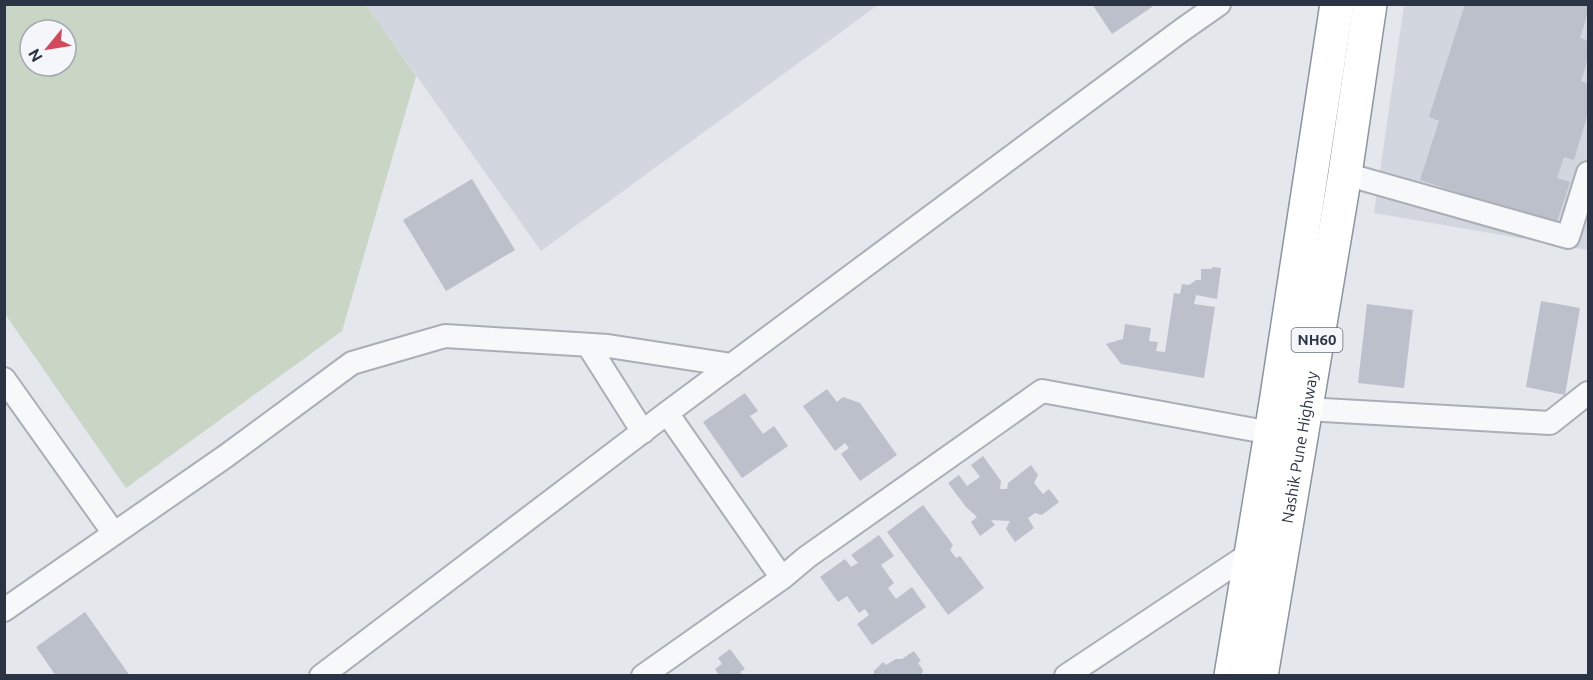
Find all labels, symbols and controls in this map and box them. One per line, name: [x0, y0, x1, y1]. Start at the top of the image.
north arrow: [18, 18, 78, 78]
text: N: [24, 46, 46, 65]
road number: NH60: [1292, 328, 1342, 352]
street label: Nashik Pune Highway: [1278, 370, 1321, 524]

